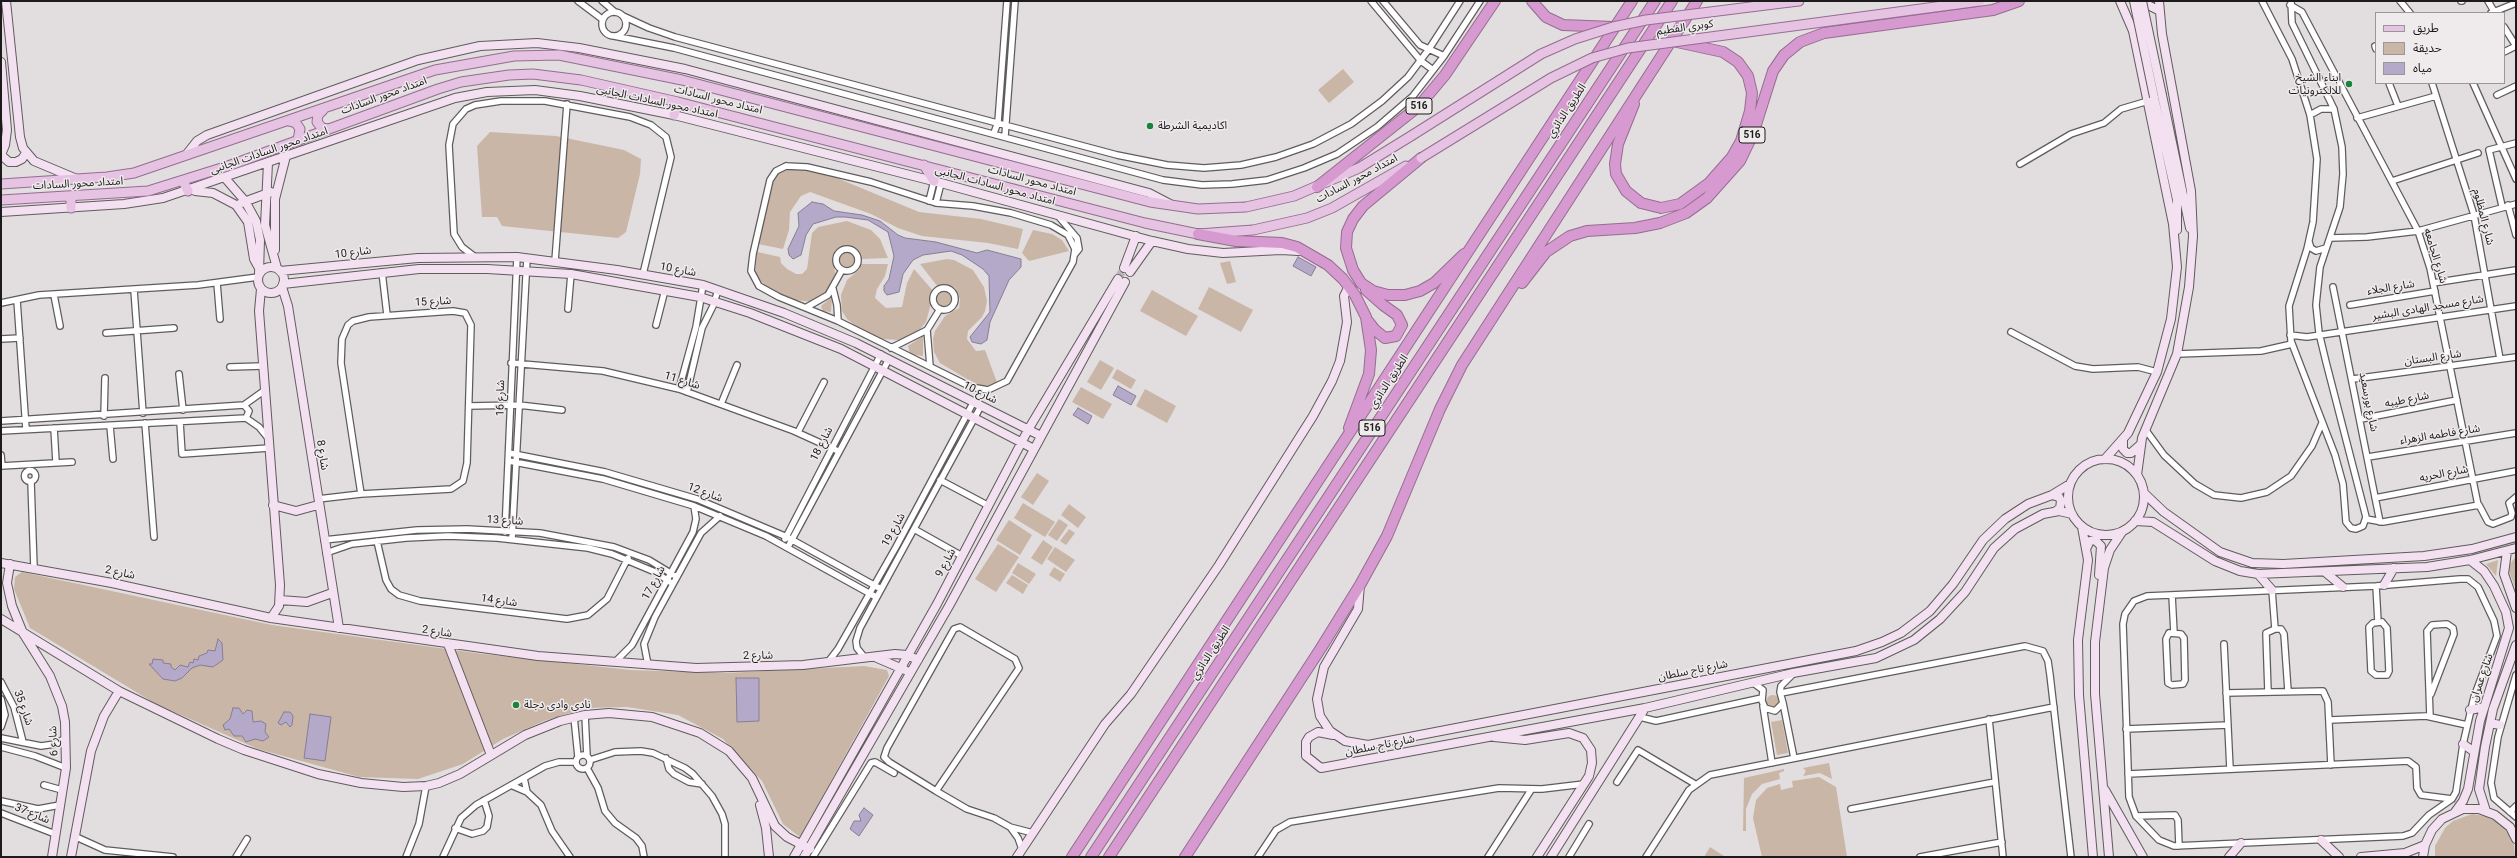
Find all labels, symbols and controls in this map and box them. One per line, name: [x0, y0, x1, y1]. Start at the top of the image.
legend: [2375, 12, 2505, 84]
street label: كوبري الفطيم: [1656, 17, 1714, 39]
text: طريق: [2413, 21, 2439, 35]
text: حديقة: [2413, 41, 2442, 55]
text: مياه: [2413, 61, 2432, 75]
place label: ابناء الشيخ للالكترونيات: [2289, 71, 2341, 97]
street label: امتداد محور السادات: [339, 74, 429, 118]
marker: ابناء الشيخ للالكترونيات: [2344, 79, 2354, 89]
street label: الطريق الدائري: [1545, 81, 1589, 141]
street label: امتداد محور السادات الجانبى: [595, 83, 719, 121]
street label: امتداد محور السادات: [672, 83, 764, 117]
road number: 516: [1406, 98, 1432, 114]
place label: اكاديمية الشرطة: [1158, 119, 1227, 133]
marker: اكاديمية الشرطة: [1145, 121, 1155, 131]
street label: امتداد محور السادات الجانبى: [208, 125, 330, 177]
road number: 516: [1739, 127, 1765, 143]
street label: امتداد محور السادات: [1314, 152, 1400, 206]
street label: امتداد محور السادات: [987, 163, 1077, 199]
street label: امتداد محور السادات الجانبى: [934, 164, 1056, 208]
street label: امتداد محور السادات: [32, 175, 124, 193]
street label: شارع المظلوم: [2470, 187, 2496, 247]
street label: شارع الجامعه: [2420, 227, 2450, 285]
street label: شارع 10: [334, 244, 372, 262]
street label: شارع 10: [659, 260, 697, 280]
street label: شارع الجلاء: [2366, 278, 2416, 298]
street label: شارع مسجد الهادى البشير: [2371, 293, 2485, 323]
street label: شارع 15: [414, 294, 452, 310]
street label: شارع البستان: [2404, 347, 2462, 369]
street label: الطريق الدائري: [1367, 352, 1411, 412]
street label: شارع 11: [663, 369, 701, 393]
street label: شارع بورسعيد: [2356, 371, 2380, 433]
street label: شارع 10: [961, 379, 999, 407]
street label: شارع 16: [494, 380, 508, 416]
street label: شارع طيبه: [2384, 389, 2430, 411]
road number: 516: [1359, 420, 1385, 436]
street label: شارع فاطمه الزهراء: [2399, 422, 2481, 448]
street label: شارع 18: [808, 425, 836, 463]
street label: شارع 8: [313, 439, 331, 471]
street label: شارع الحريه: [2419, 463, 2469, 485]
street label: شارع 12: [686, 481, 724, 505]
street label: شارع 19: [879, 511, 909, 549]
street label: شارع 13: [486, 513, 524, 529]
street label: شارع 9: [933, 547, 959, 579]
street label: شارع 2: [104, 563, 136, 583]
street label: شارع 17: [640, 564, 668, 602]
street label: شارع 14: [480, 592, 518, 610]
street label: شارع 2: [421, 623, 453, 641]
street label: الطريق الدائري: [1189, 623, 1233, 683]
street label: شارع 2: [743, 649, 773, 663]
street label: شارع عمران: [2468, 652, 2496, 704]
street label: شارع تاج سلطان: [1657, 658, 1729, 684]
street label: شارع 35: [11, 689, 35, 727]
place label: نادى وادى دجلة: [524, 698, 591, 712]
marker: نادى وادى دجلة: [511, 700, 521, 710]
street label: شارع 6: [47, 726, 61, 756]
street label: شارع تاج سلطان: [1344, 733, 1416, 759]
street label: شارع 37: [13, 801, 51, 827]

